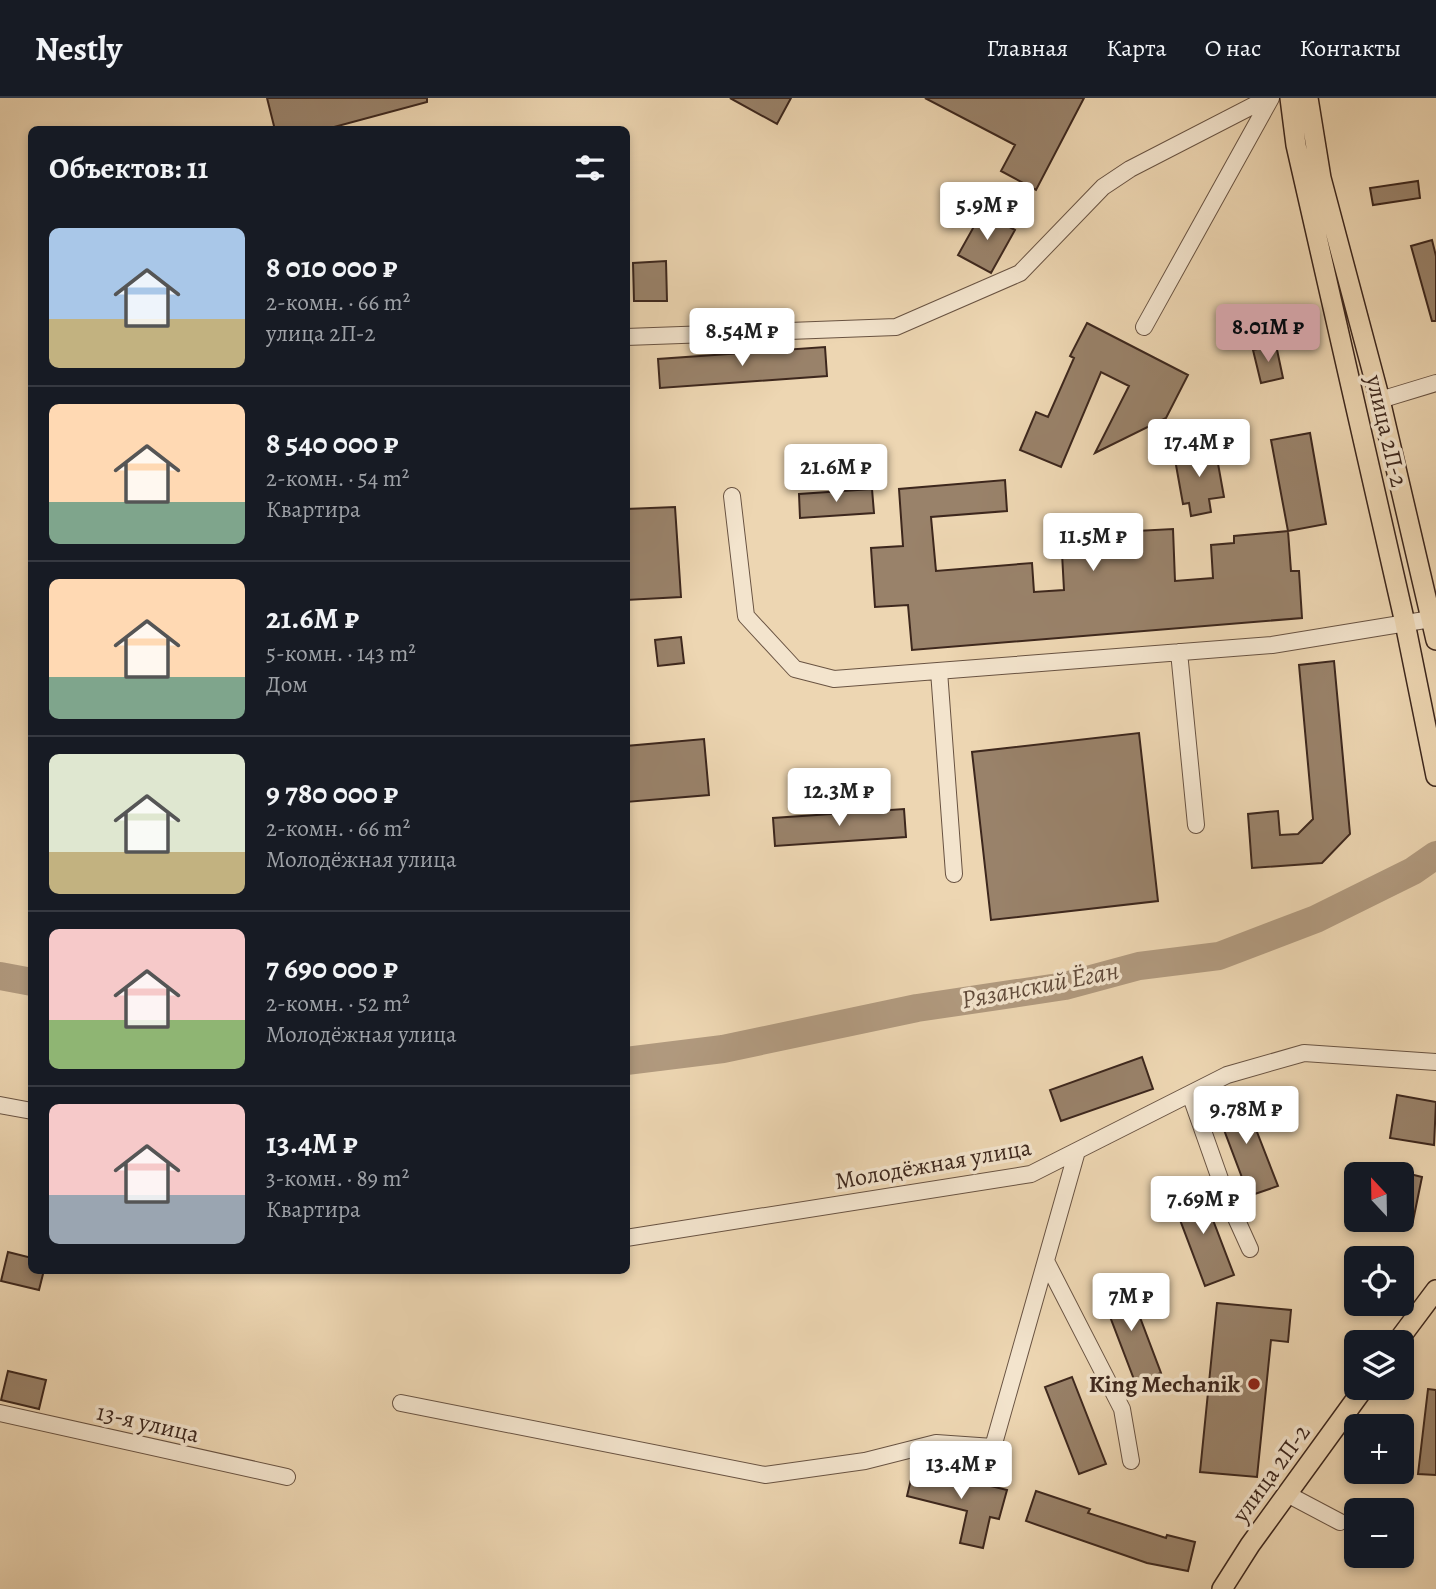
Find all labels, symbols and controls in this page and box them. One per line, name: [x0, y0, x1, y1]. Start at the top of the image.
text: Nestly: [35, 26, 122, 71]
text: Главная: [987, 32, 1068, 64]
text: Карта: [1106, 32, 1167, 64]
text: О нас: [1205, 32, 1261, 64]
text: Контакты: [1299, 32, 1401, 64]
text: Объектов: 11: [49, 148, 208, 188]
icon: filters: [571, 149, 609, 187]
pin: 5.9M ₽: [930, 183, 1044, 242]
text: 5.9M ₽: [956, 189, 1018, 220]
text: 8 010 000 ₽: [266, 247, 398, 287]
icon: home: [105, 256, 189, 340]
text: 2-комн. · 66 m²: [266, 287, 410, 318]
pin: 8.01M ₽: [1203, 304, 1333, 364]
pin: 8.54M ₽: [677, 308, 807, 368]
text: 8.01M ₽: [1232, 311, 1304, 342]
text: 8.54M ₽: [705, 315, 779, 346]
text: улица 2П-2: [266, 318, 376, 349]
street label: улица 2П-2: [1358, 371, 1415, 490]
pin: 17.4M ₽: [1134, 420, 1264, 479]
text: 8 540 000 ₽: [266, 423, 399, 463]
text: 17.4M ₽: [1164, 426, 1234, 457]
icon: home: [105, 432, 189, 516]
pin: 21.6M ₽: [771, 444, 901, 504]
text: 21.6M ₽: [800, 451, 872, 482]
text: 2-комн. · 54 m²: [266, 463, 409, 494]
text: Квартира: [266, 494, 361, 525]
pin: 11.5M ₽: [1028, 514, 1158, 573]
text: 11.5M ₽: [1059, 520, 1127, 551]
text: 21.6M ₽: [266, 598, 359, 638]
icon: home: [105, 607, 189, 691]
text: 5-комн. · 143 m²: [266, 638, 416, 669]
text: Дом: [266, 669, 308, 700]
pin: 12.3M ₽: [774, 768, 904, 828]
text: 9 780 000 ₽: [266, 773, 398, 813]
text: 12.3M ₽: [804, 775, 874, 806]
icon: home: [105, 782, 189, 866]
text: 2-комн. · 66 m²: [266, 813, 410, 844]
text: Молодёжная улица: [266, 844, 457, 875]
text: 7 690 000 ₽: [266, 948, 398, 988]
water label: Рязанский Ёган: [958, 953, 1122, 1017]
icon: home: [105, 957, 189, 1041]
text: 2-комн. · 52 m²: [266, 988, 410, 1019]
text: Молодёжная улица: [266, 1019, 457, 1050]
pin: 9.78M ₽: [1181, 1086, 1311, 1146]
text: 9.78M ₽: [1210, 1093, 1282, 1124]
text: 13.4M ₽: [266, 1123, 358, 1163]
street label: Молодёжная улица: [832, 1131, 1034, 1197]
icon: home: [105, 1132, 189, 1216]
north arrow: [1344, 1162, 1414, 1232]
map controls: [1344, 1162, 1414, 1568]
text: 3-комн. · 89 m²: [266, 1163, 409, 1194]
pin: 7.69M ₽: [1138, 1176, 1268, 1236]
text: 7.69M ₽: [1167, 1183, 1239, 1214]
text: Квартира: [266, 1194, 361, 1225]
button: locate: [1344, 1246, 1414, 1316]
pin: 7M ₽: [1090, 1274, 1172, 1333]
text: 7M ₽: [1109, 1280, 1153, 1311]
button: layers: [1344, 1330, 1414, 1400]
place label: King Mechanik: [1089, 1368, 1241, 1400]
marker: King Mechanik: [1246, 1376, 1262, 1392]
street label: 13-я улица: [94, 1396, 202, 1450]
button: +: [1344, 1414, 1414, 1484]
street label: улица 2П-2: [1224, 1417, 1318, 1529]
pin: 13.4M ₽: [896, 1442, 1026, 1501]
text: 13.4M ₽: [926, 1448, 996, 1479]
button: −: [1344, 1498, 1414, 1568]

